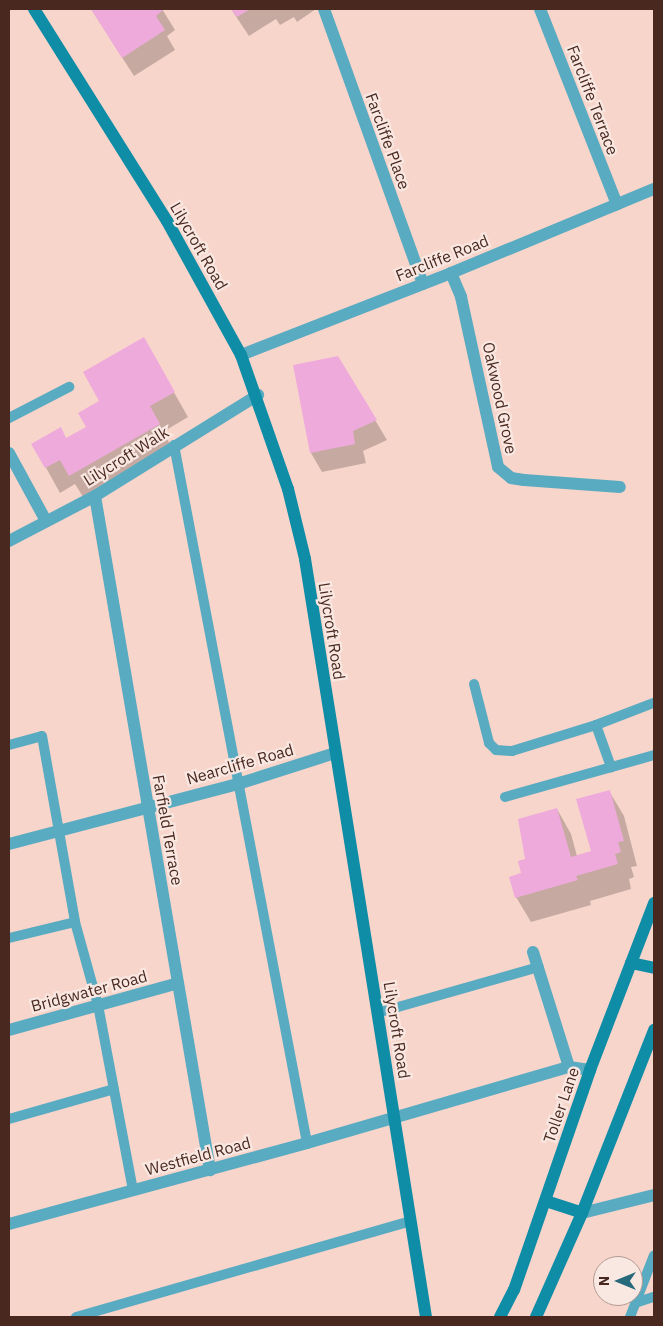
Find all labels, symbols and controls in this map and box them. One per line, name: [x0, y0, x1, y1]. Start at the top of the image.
street label: Farcliffe Terrace: [563, 43, 623, 157]
street label: Farcliffe Place: [362, 90, 414, 192]
street label: Lilycroft Road: [166, 199, 232, 293]
street label: Farcliffe Road: [393, 231, 491, 285]
street label: Oakwood Grove: [479, 340, 521, 456]
street label: Lilycroft Walk: [80, 422, 172, 490]
street label: Lilycroft Road: [315, 581, 349, 681]
street label: Nearcliffe Road: [184, 740, 296, 788]
street label: Farfield Terrace: [149, 773, 187, 887]
street label: Bridgwater Road: [29, 966, 149, 1016]
street label: Lilycroft Road: [380, 980, 414, 1080]
street label: Toller Lane: [539, 1065, 583, 1145]
street label: Westfield Road: [143, 1133, 253, 1179]
north arrow: [593, 1256, 643, 1306]
text: N: [595, 1276, 613, 1286]

